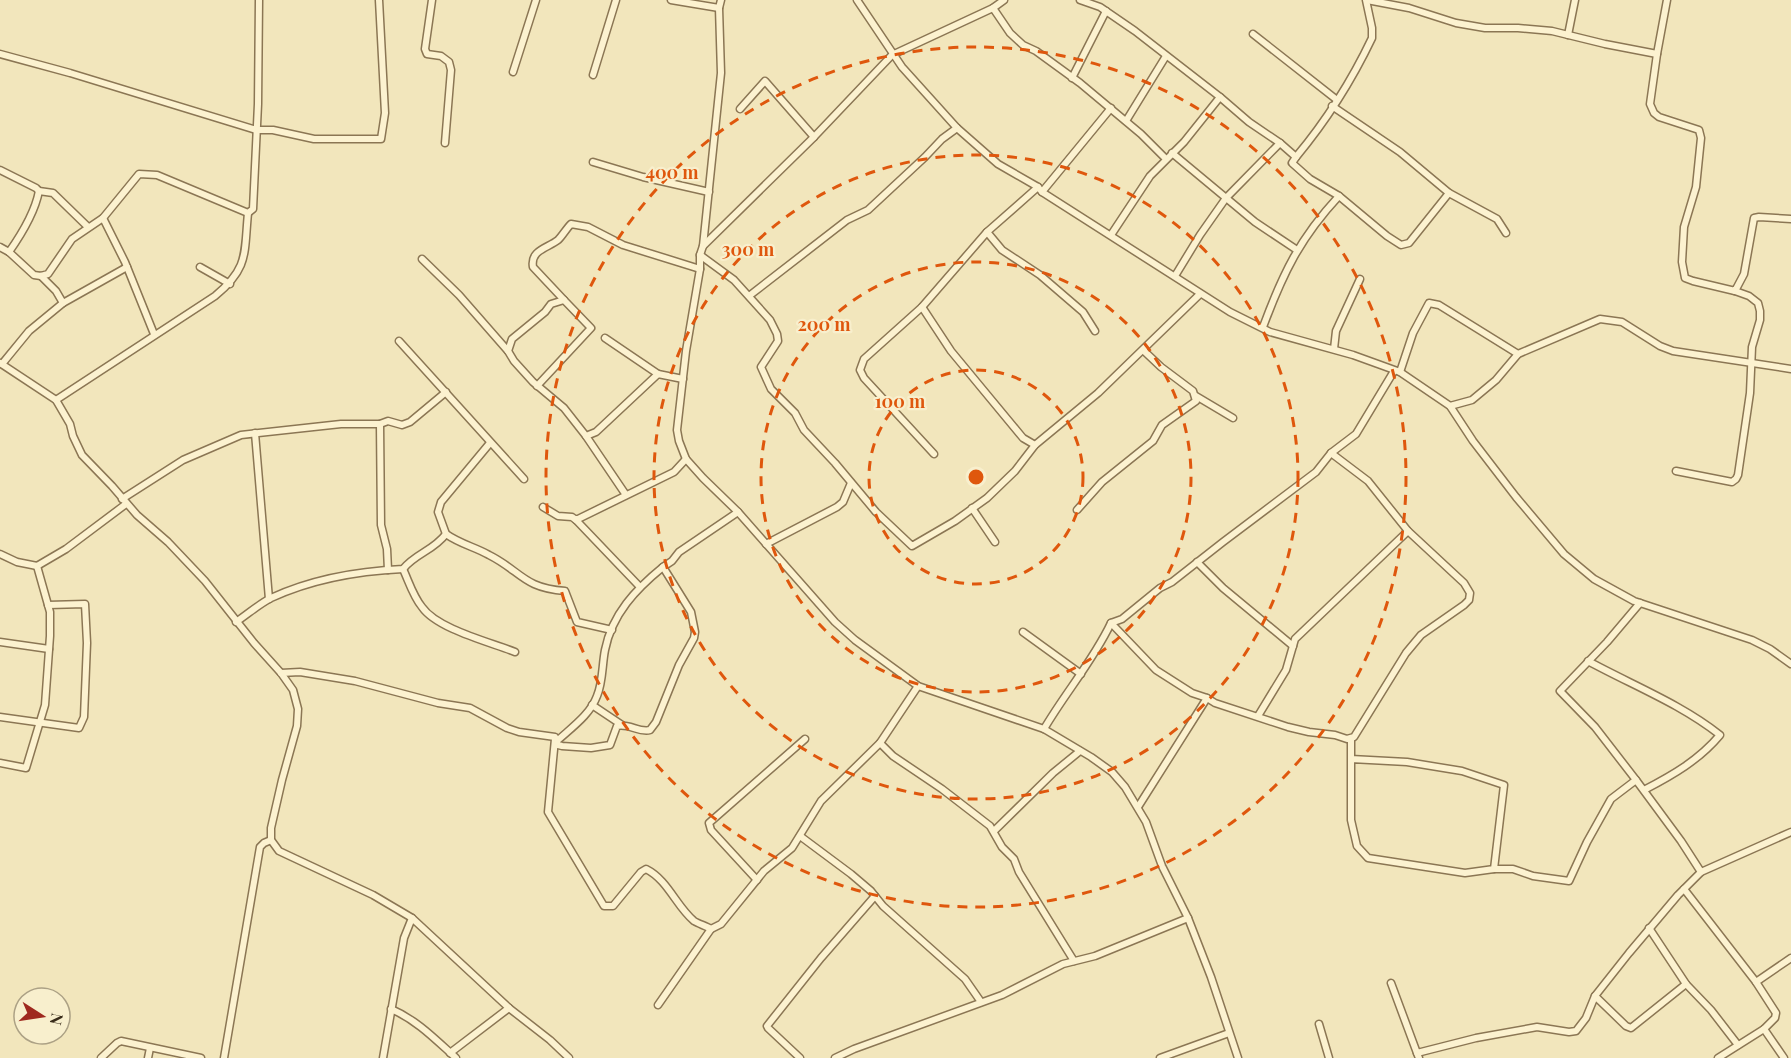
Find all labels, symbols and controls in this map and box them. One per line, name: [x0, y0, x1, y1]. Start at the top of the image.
text: 400 m: [645, 160, 699, 184]
text: 300 m: [722, 237, 775, 261]
text: 200 m: [797, 312, 851, 336]
text: 100 m: [875, 389, 926, 413]
centre of rings: [966, 467, 986, 487]
north arrow: [12, 986, 72, 1046]
text: N: [46, 1011, 69, 1027]

